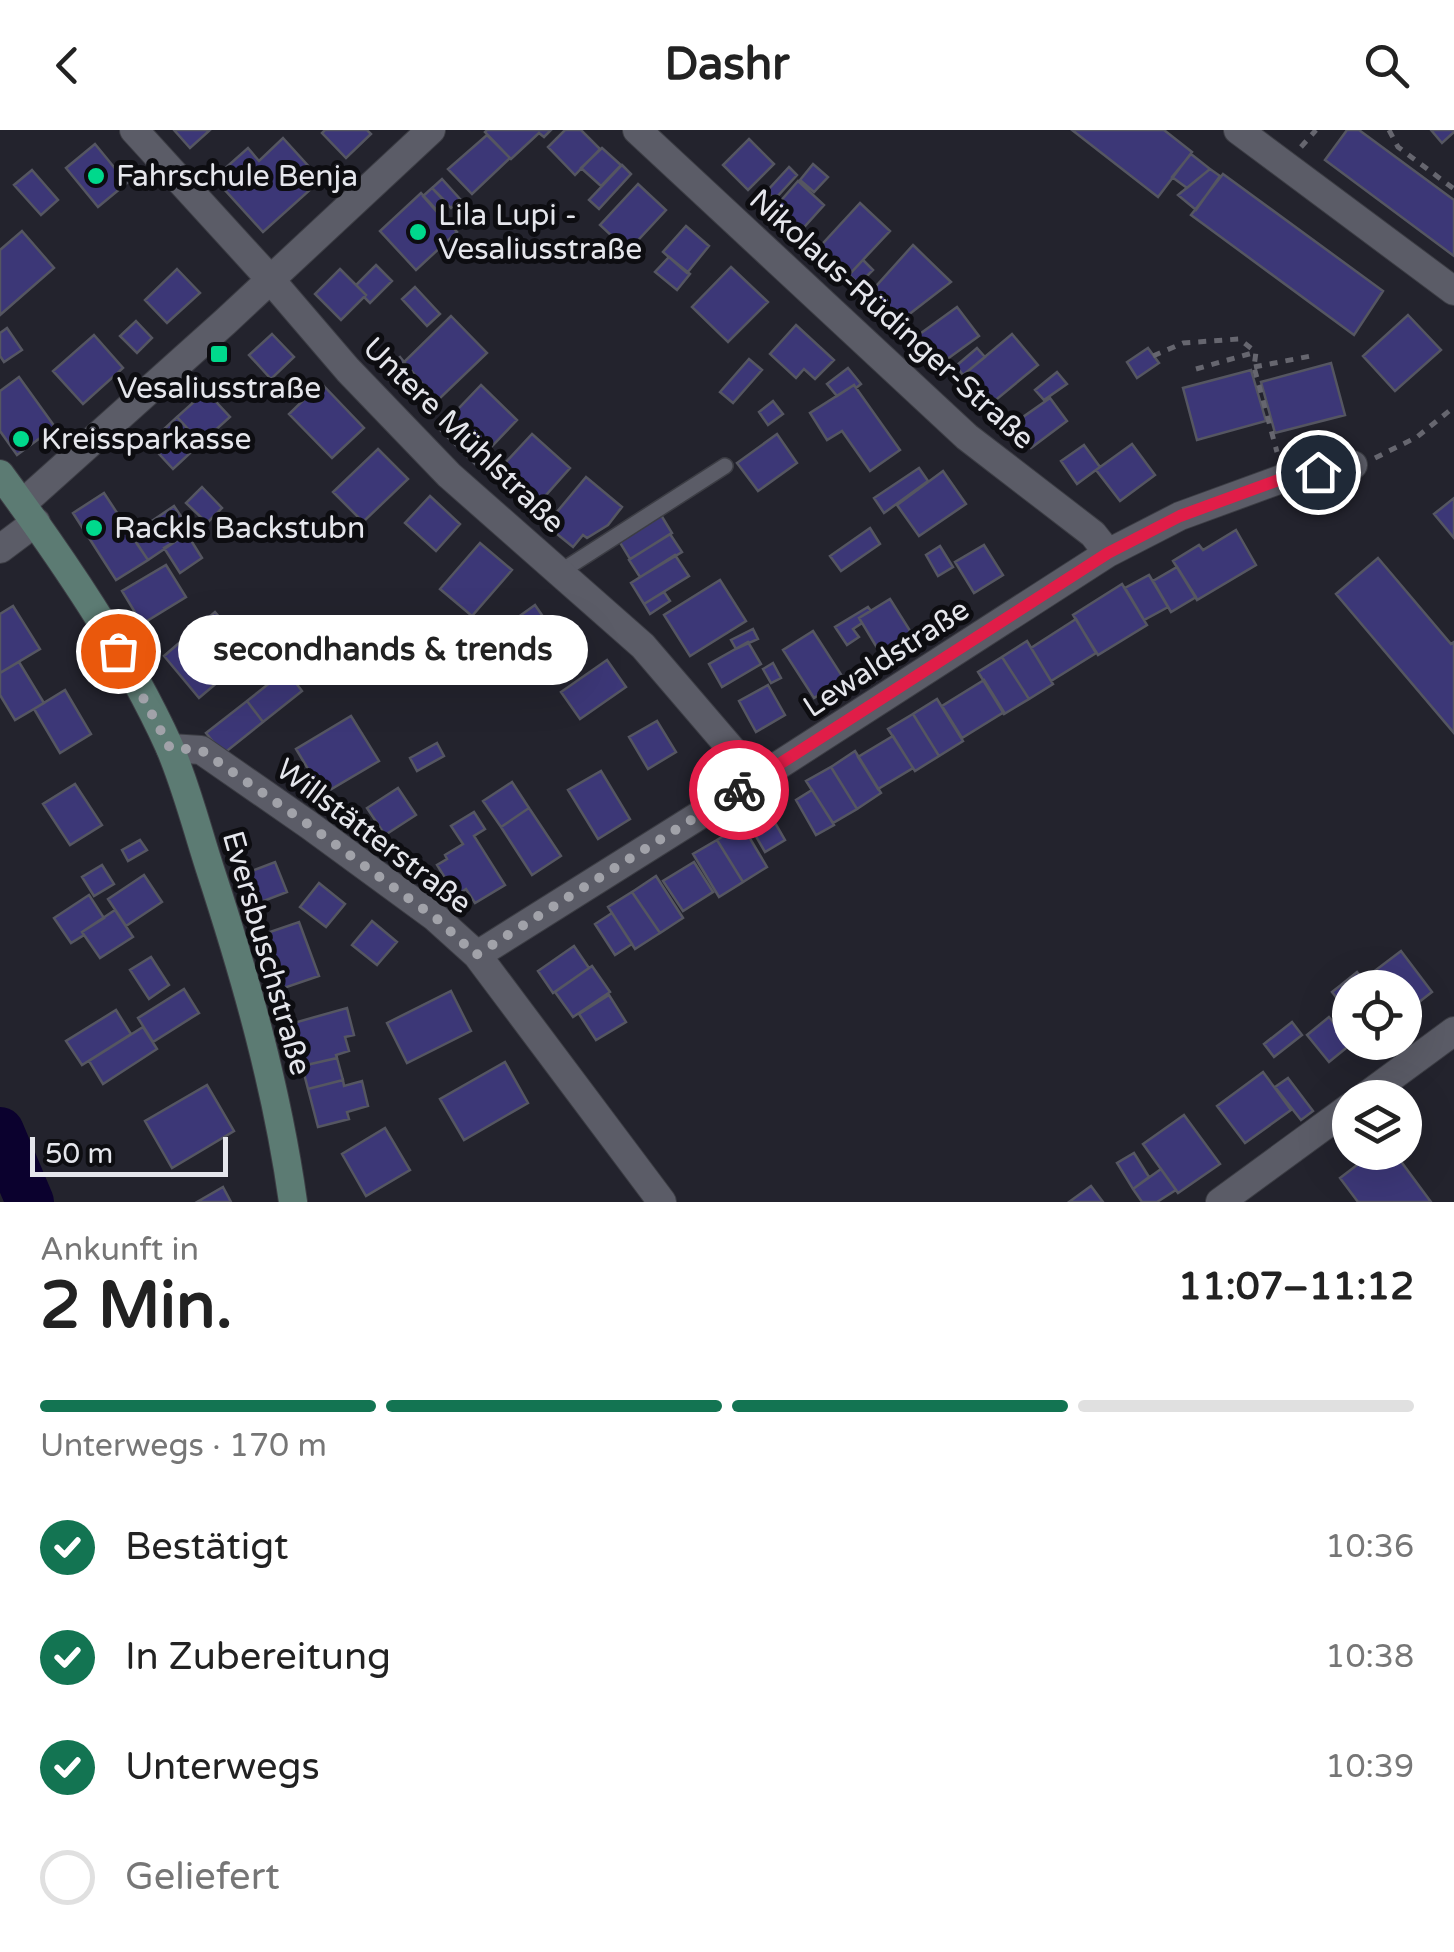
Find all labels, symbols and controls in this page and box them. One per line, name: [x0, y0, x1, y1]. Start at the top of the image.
icon: back: [40, 38, 95, 93]
text: Dashr: [665, 38, 789, 92]
icon: search: [1359, 38, 1414, 93]
place label: Fahrschule Benja: [116, 158, 358, 195]
marker: Fahrschule Benja: [85, 165, 107, 187]
street label: Nikolaus-Rüdinger-Straße: [741, 182, 1042, 457]
place label: Lila Lupi - Vesaliusstraße: [438, 197, 642, 268]
marker: Lila Lupi - Vesaliusstraße: [407, 221, 429, 243]
street label: Untere Mühlstraße: [355, 330, 572, 541]
marker: Vesaliusstraße: [208, 343, 230, 365]
place label: Vesaliusstraße: [117, 370, 321, 407]
place label: Kreissparkasse: [41, 421, 251, 458]
marker: Kreissparkasse: [10, 428, 32, 450]
pin: [1276, 430, 1361, 515]
icon: home: [1291, 445, 1346, 500]
place label: Rackls Backstubn: [114, 510, 365, 547]
marker: Rackls Backstubn: [83, 517, 105, 539]
street label: Lewaldstraße: [796, 591, 976, 726]
pin: [76, 609, 161, 694]
callout: secondhands & trends: [178, 616, 588, 686]
icon: bag: [91, 624, 146, 679]
text: secondhands & trends: [213, 631, 553, 669]
courier: [689, 740, 789, 840]
street label: Willstätterstraße: [269, 751, 479, 922]
icon: bike: [712, 763, 767, 818]
street label: Eversbuschstraße: [214, 827, 319, 1080]
map controls: [1332, 970, 1422, 1170]
button: locate: [1332, 970, 1422, 1060]
button: layers: [1332, 1080, 1422, 1170]
scale bar: [30, 1132, 228, 1176]
text: 50 m: [45, 1137, 113, 1171]
text: Ankunft in: [40, 1231, 199, 1269]
text: 11:07–11:12: [1178, 1264, 1414, 1310]
text: 2 Min.: [40, 1267, 233, 1346]
text: Unterwegs · 170 m: [40, 1427, 327, 1465]
icon: check: [40, 1520, 95, 1575]
text: Bestätigt: [125, 1524, 289, 1570]
text: 10:36: [1325, 1528, 1414, 1566]
icon: check: [40, 1630, 95, 1685]
text: In Zubereitung: [125, 1634, 391, 1680]
text: 10:38: [1325, 1638, 1414, 1676]
icon: check: [40, 1740, 95, 1795]
text: Unterwegs: [125, 1744, 320, 1790]
text: 10:39: [1325, 1748, 1414, 1786]
text: Geliefert: [125, 1854, 280, 1900]

